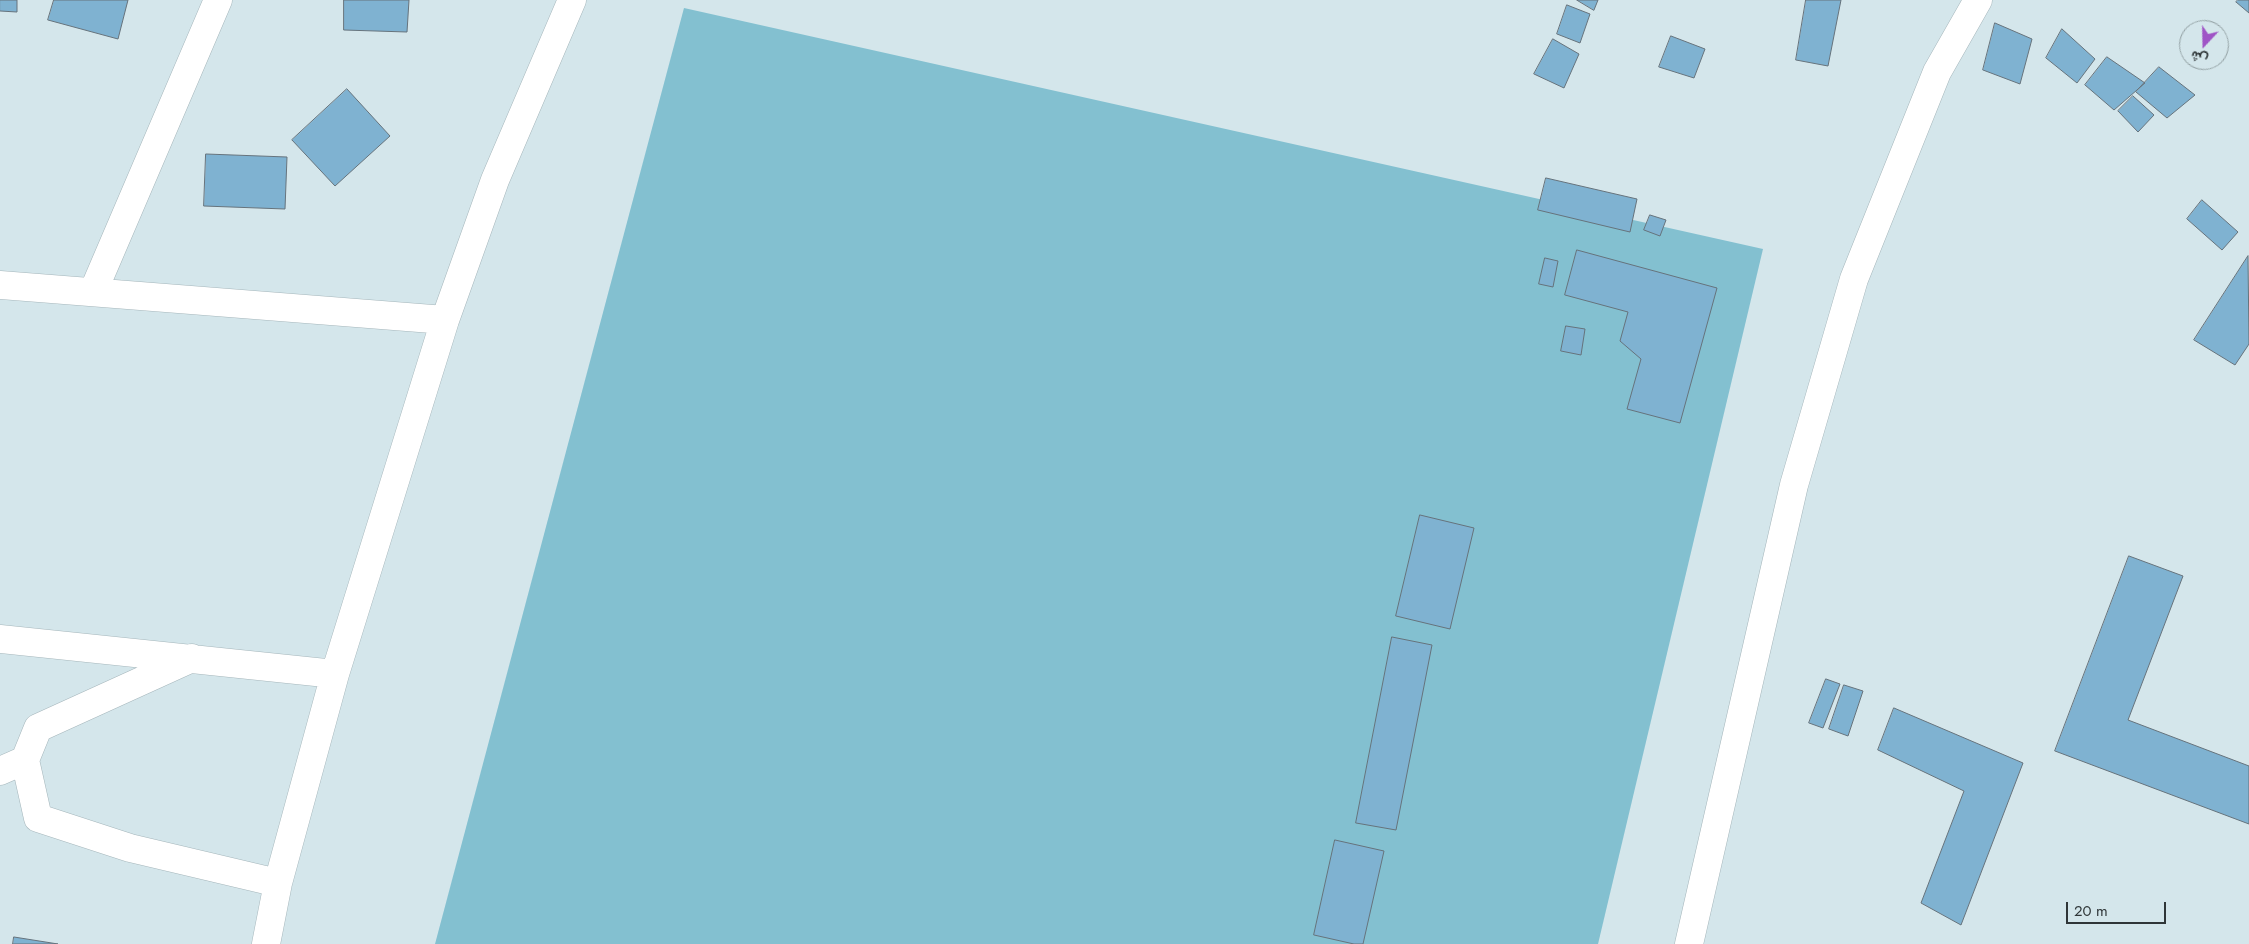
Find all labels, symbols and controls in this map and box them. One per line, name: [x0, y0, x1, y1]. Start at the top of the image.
north arrow: [2179, 20, 2229, 70]
text: ش: [2188, 46, 2210, 70]
scale bar: [2069, 892, 2169, 924]
text: 20 m: [2074, 900, 2108, 922]

